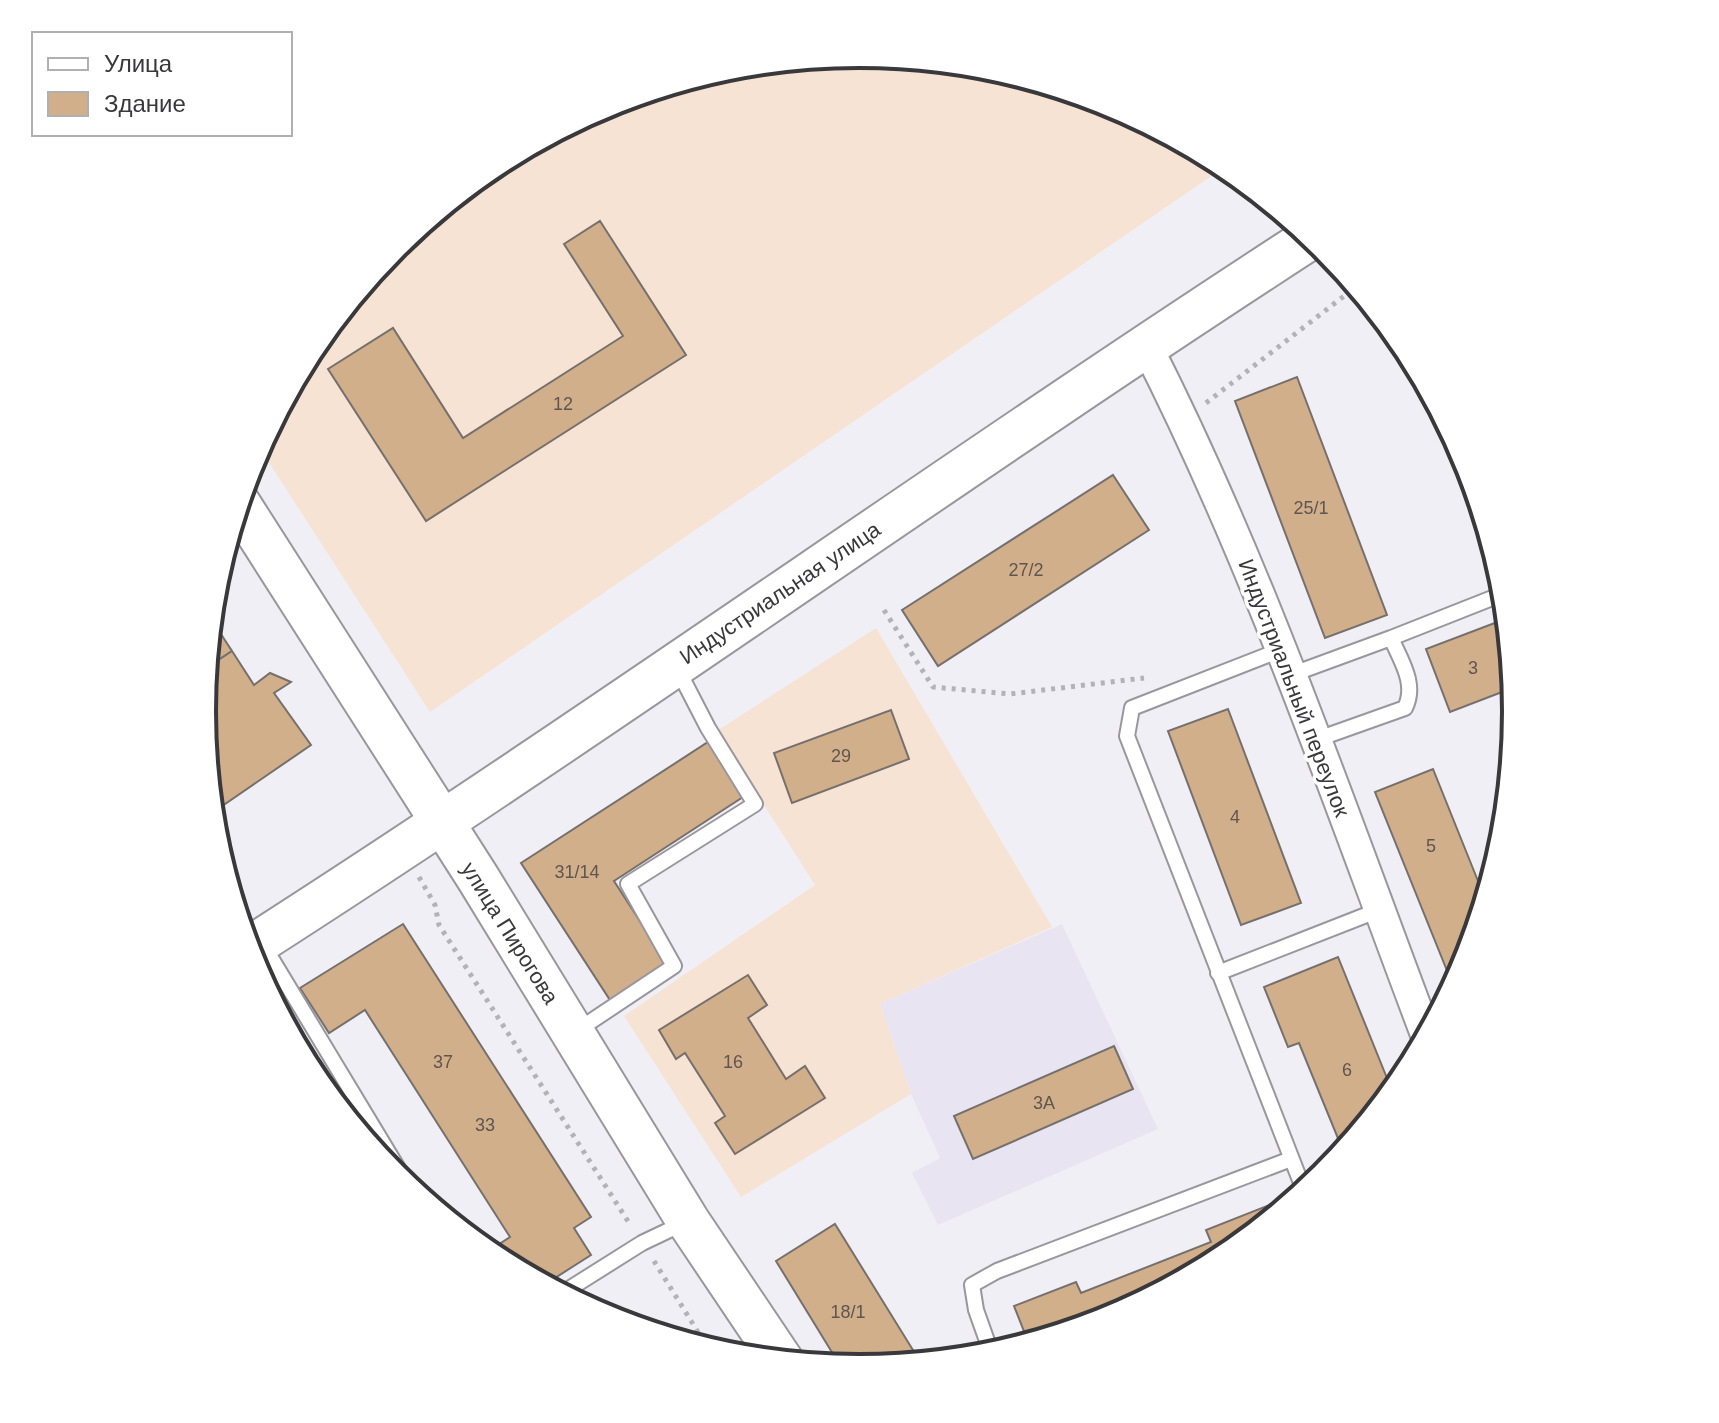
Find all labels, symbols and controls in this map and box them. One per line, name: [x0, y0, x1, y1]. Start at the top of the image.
legend: [32, 32, 292, 136]
text: Улица: [104, 50, 173, 77]
text: Здание: [104, 90, 186, 117]
house number: 12: [553, 394, 573, 414]
house number: 25/1: [1293, 498, 1329, 518]
street label: Индустриальная улица: [675, 516, 886, 670]
street label: Индустриальный переулок: [1233, 556, 1355, 821]
house number: 27/2: [1008, 560, 1044, 580]
house number: 3: [1468, 658, 1478, 678]
house number: 29: [831, 746, 851, 766]
house number: 4: [1230, 807, 1240, 827]
house number: 5: [1426, 836, 1436, 856]
street label: улица Пирогова: [456, 857, 564, 1009]
house number: 31/14: [554, 862, 600, 882]
house number: 37: [433, 1052, 453, 1072]
house number: 16: [723, 1052, 743, 1072]
house number: 6: [1342, 1060, 1352, 1080]
house number: 3А: [1033, 1093, 1055, 1113]
house number: 33: [475, 1115, 495, 1135]
house number: 18/1: [830, 1302, 866, 1322]

